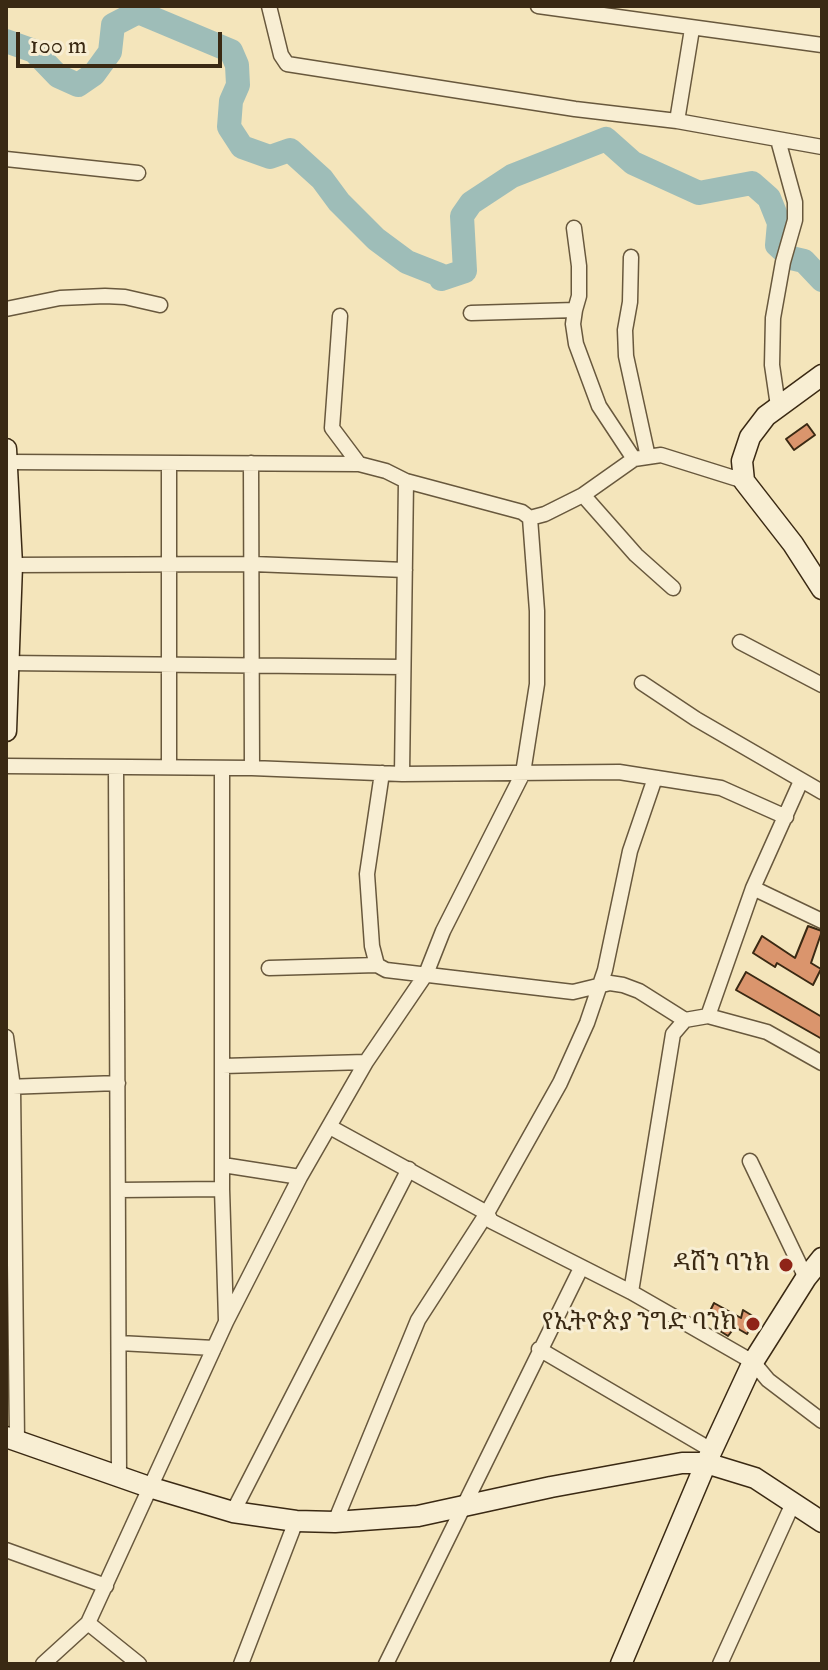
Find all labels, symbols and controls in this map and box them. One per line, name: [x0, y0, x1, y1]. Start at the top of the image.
scale bar: [20, 16, 226, 66]
text: 100 m: [30, 30, 87, 61]
place label: ዳሽን ባንክ: [674, 1251, 770, 1279]
marker: ዳሽን ባንክ: [777, 1256, 795, 1274]
place label: የኢትዮጵያ ንግድ ባንክ: [542, 1310, 737, 1338]
marker: የኢትዮጵያ ንግድ ባንክ: [744, 1315, 762, 1333]

